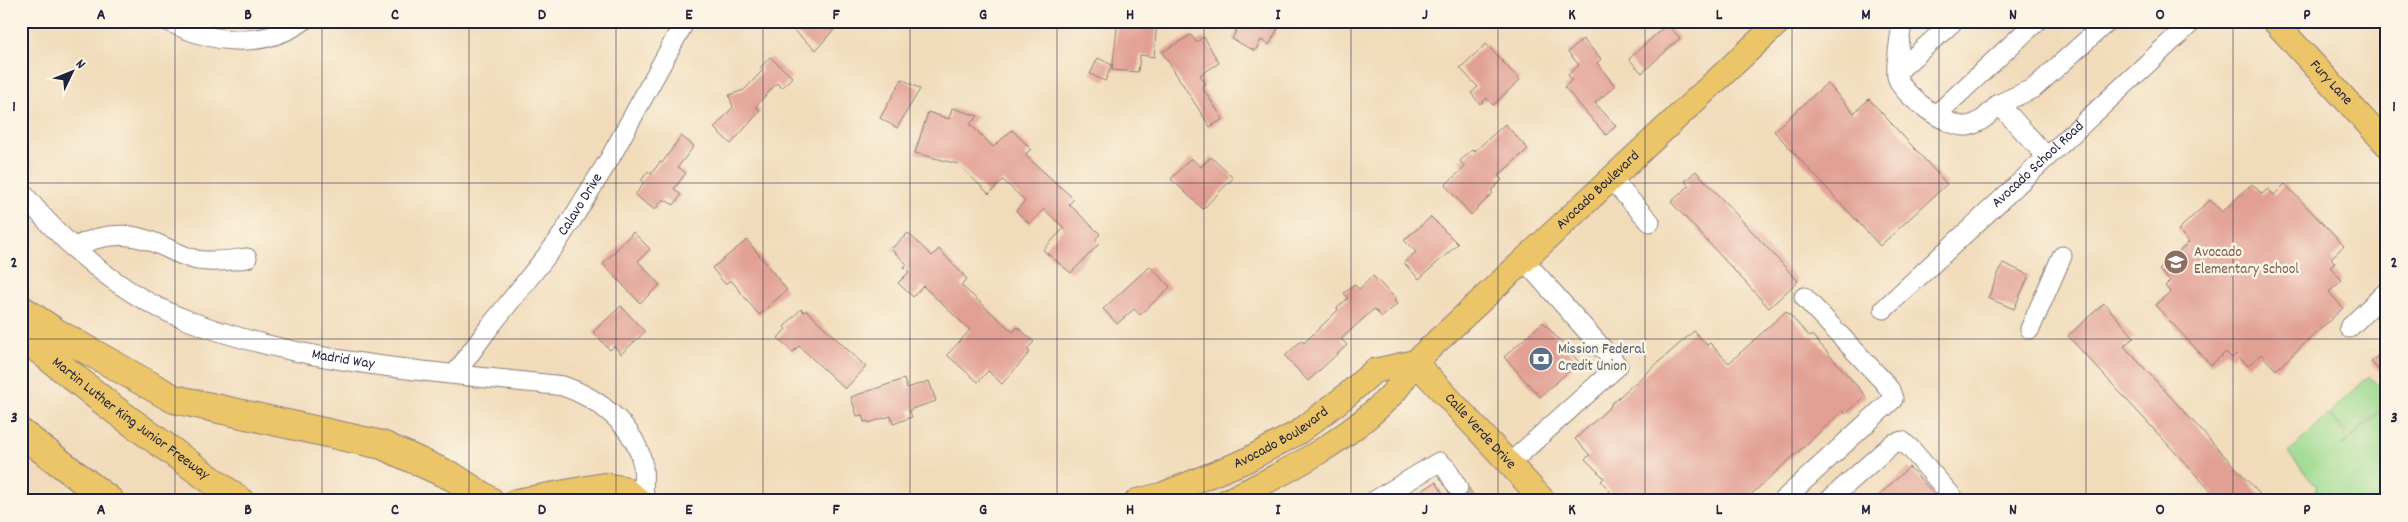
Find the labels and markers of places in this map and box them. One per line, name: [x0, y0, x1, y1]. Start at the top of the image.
place label: Avocado Elementary School: [2194, 242, 2299, 281]
school or university icon: Avocado Elementary School: [2163, 249, 2189, 275]
place label: Mission Federal Credit Union: [1558, 339, 1645, 378]
bank icon: Mission Federal Credit Union: [1528, 346, 1554, 372]

